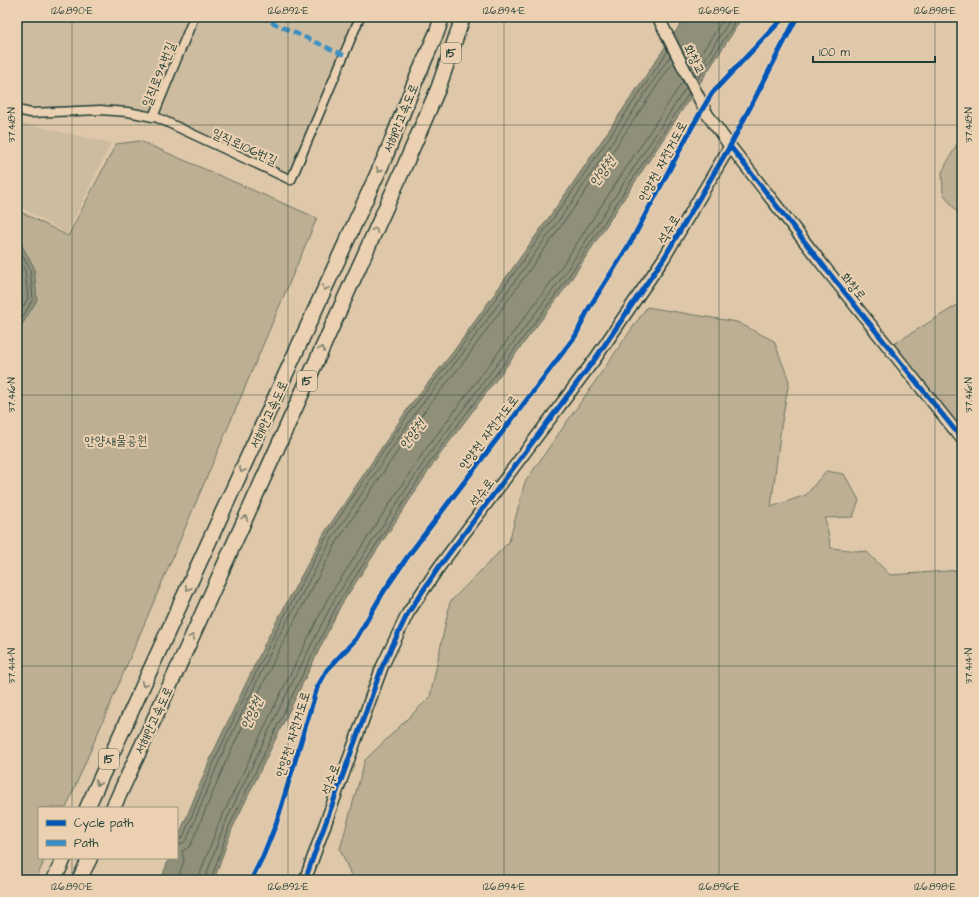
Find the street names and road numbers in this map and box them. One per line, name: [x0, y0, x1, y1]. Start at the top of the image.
street label: 일직로94번길: [138, 39, 180, 110]
street label: 화창교: [679, 41, 709, 78]
road number: 15: [441, 43, 461, 63]
street label: 서해안고속도로: [379, 81, 423, 156]
street label: 안양천 자전거도로: [634, 118, 692, 205]
street label: 일직로106번길: [209, 124, 280, 170]
street label: 석수로: [653, 211, 685, 248]
street label: 화창로: [836, 269, 870, 304]
road number: 15: [297, 371, 317, 391]
street label: 서해안고속도로: [245, 377, 293, 451]
street label: 안양천 자전거도로: [455, 392, 523, 474]
street label: 석수로: [465, 475, 498, 511]
street label: 서해안고속도로: [130, 683, 178, 757]
street label: 안양천 자전거도로: [271, 689, 315, 779]
road number: 15: [99, 749, 119, 769]
street label: 석수로: [317, 762, 345, 797]

